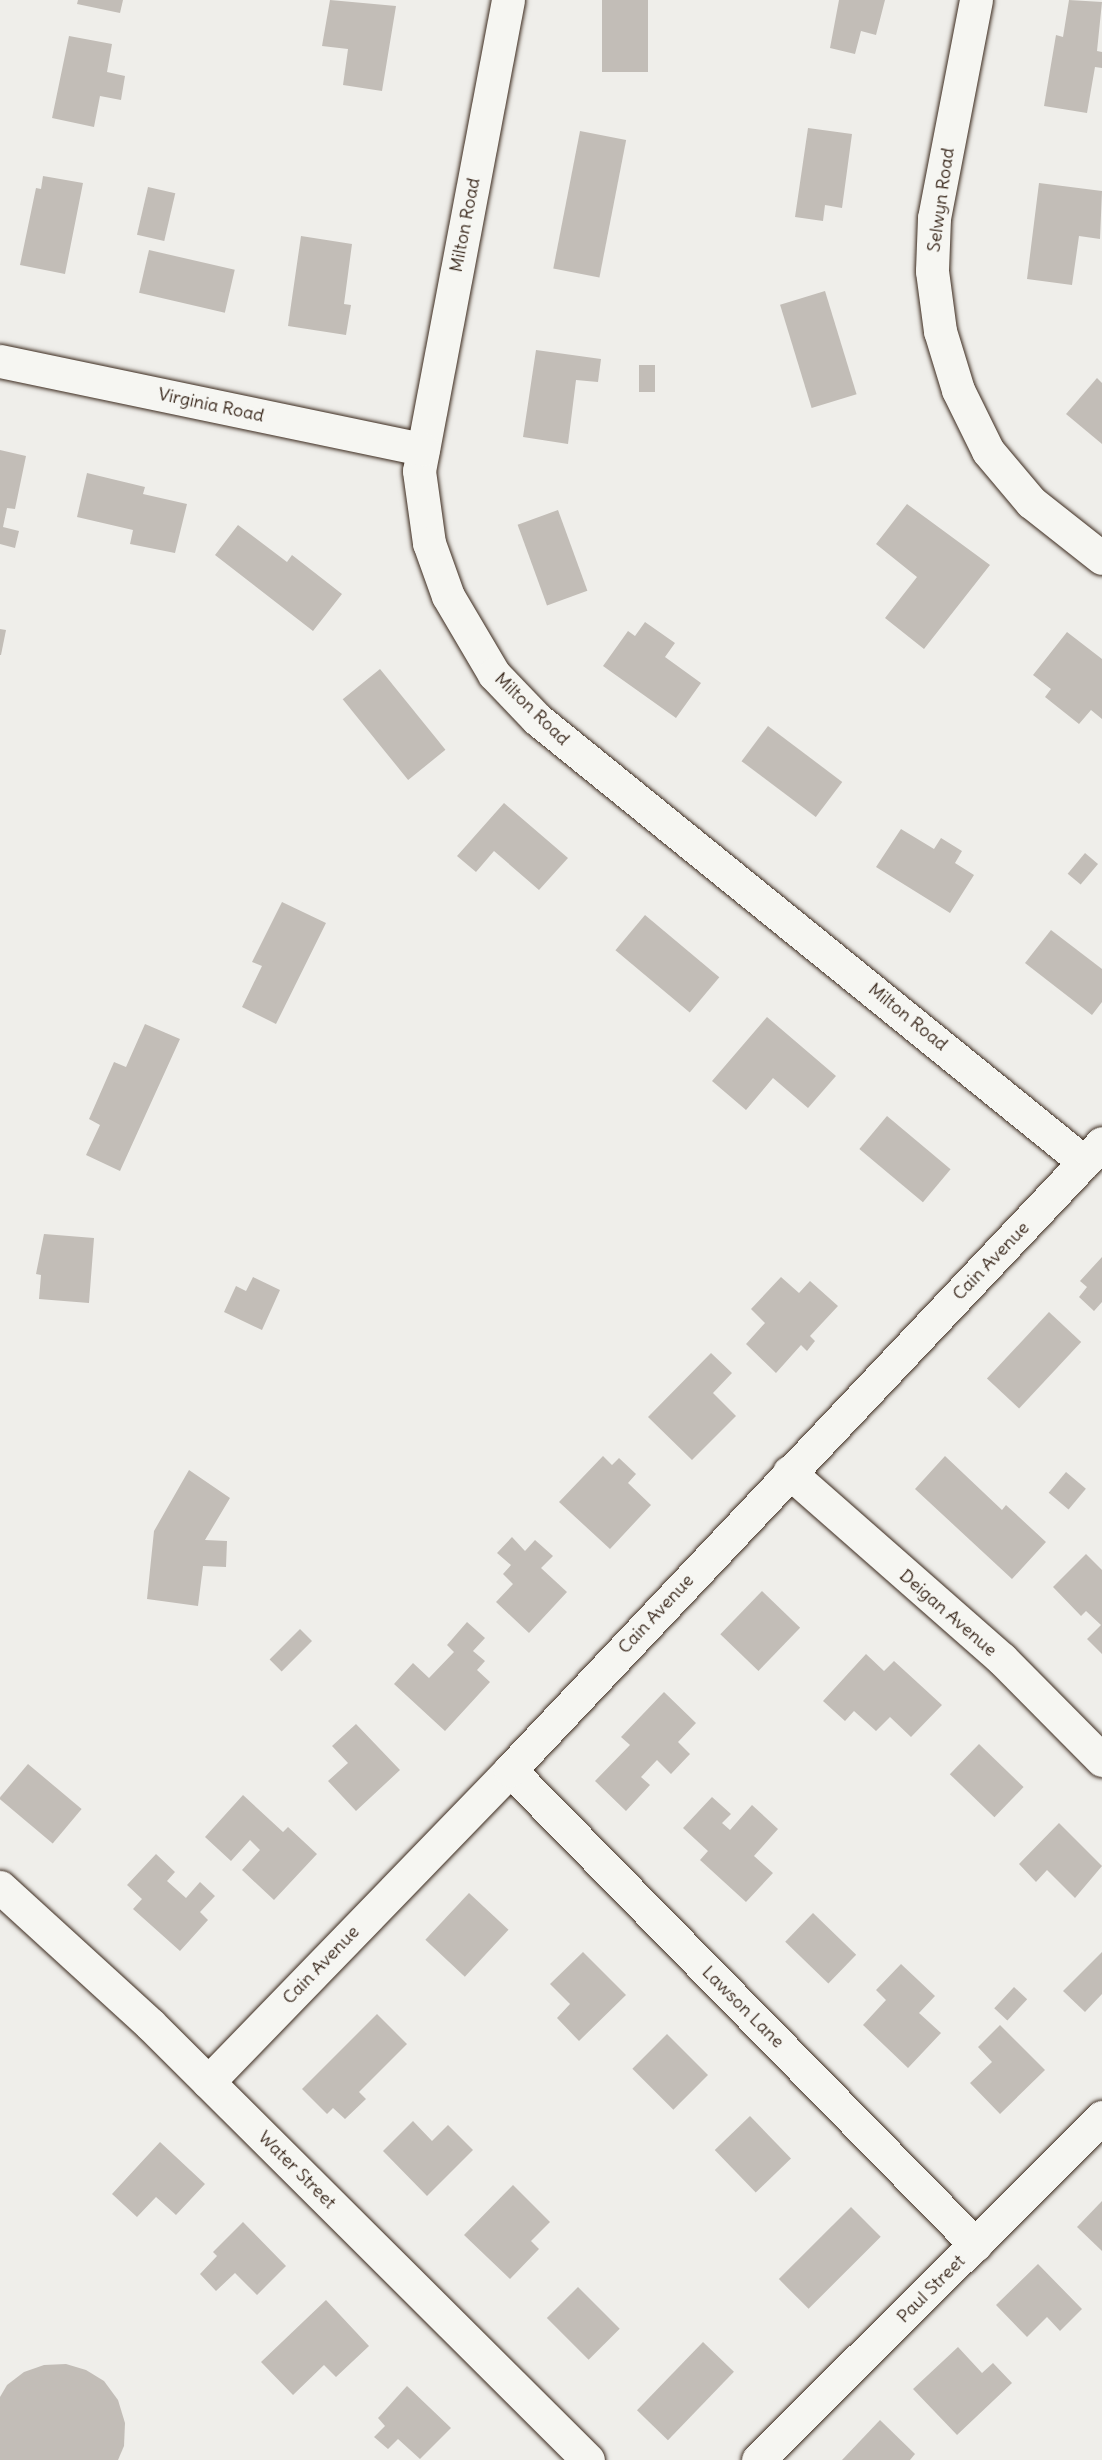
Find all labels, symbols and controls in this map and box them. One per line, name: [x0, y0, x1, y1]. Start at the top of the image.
street label: Selwyn Road: [923, 146, 959, 254]
street label: Milton Road: [445, 176, 485, 274]
street label: Virginia Road: [156, 383, 266, 427]
street label: Milton Road: [490, 668, 574, 750]
street label: Milton Road: [864, 978, 952, 1056]
street label: Cain Avenue: [948, 1217, 1034, 1305]
street label: Deigan Avenue: [895, 1565, 1001, 1661]
street label: Cain Avenue: [614, 1570, 698, 1658]
street label: Cain Avenue: [278, 1921, 364, 2009]
street label: Lawson Lane: [697, 1961, 789, 2053]
street label: Water Street: [254, 2127, 340, 2213]
street label: Paul Street: [892, 2250, 970, 2328]

